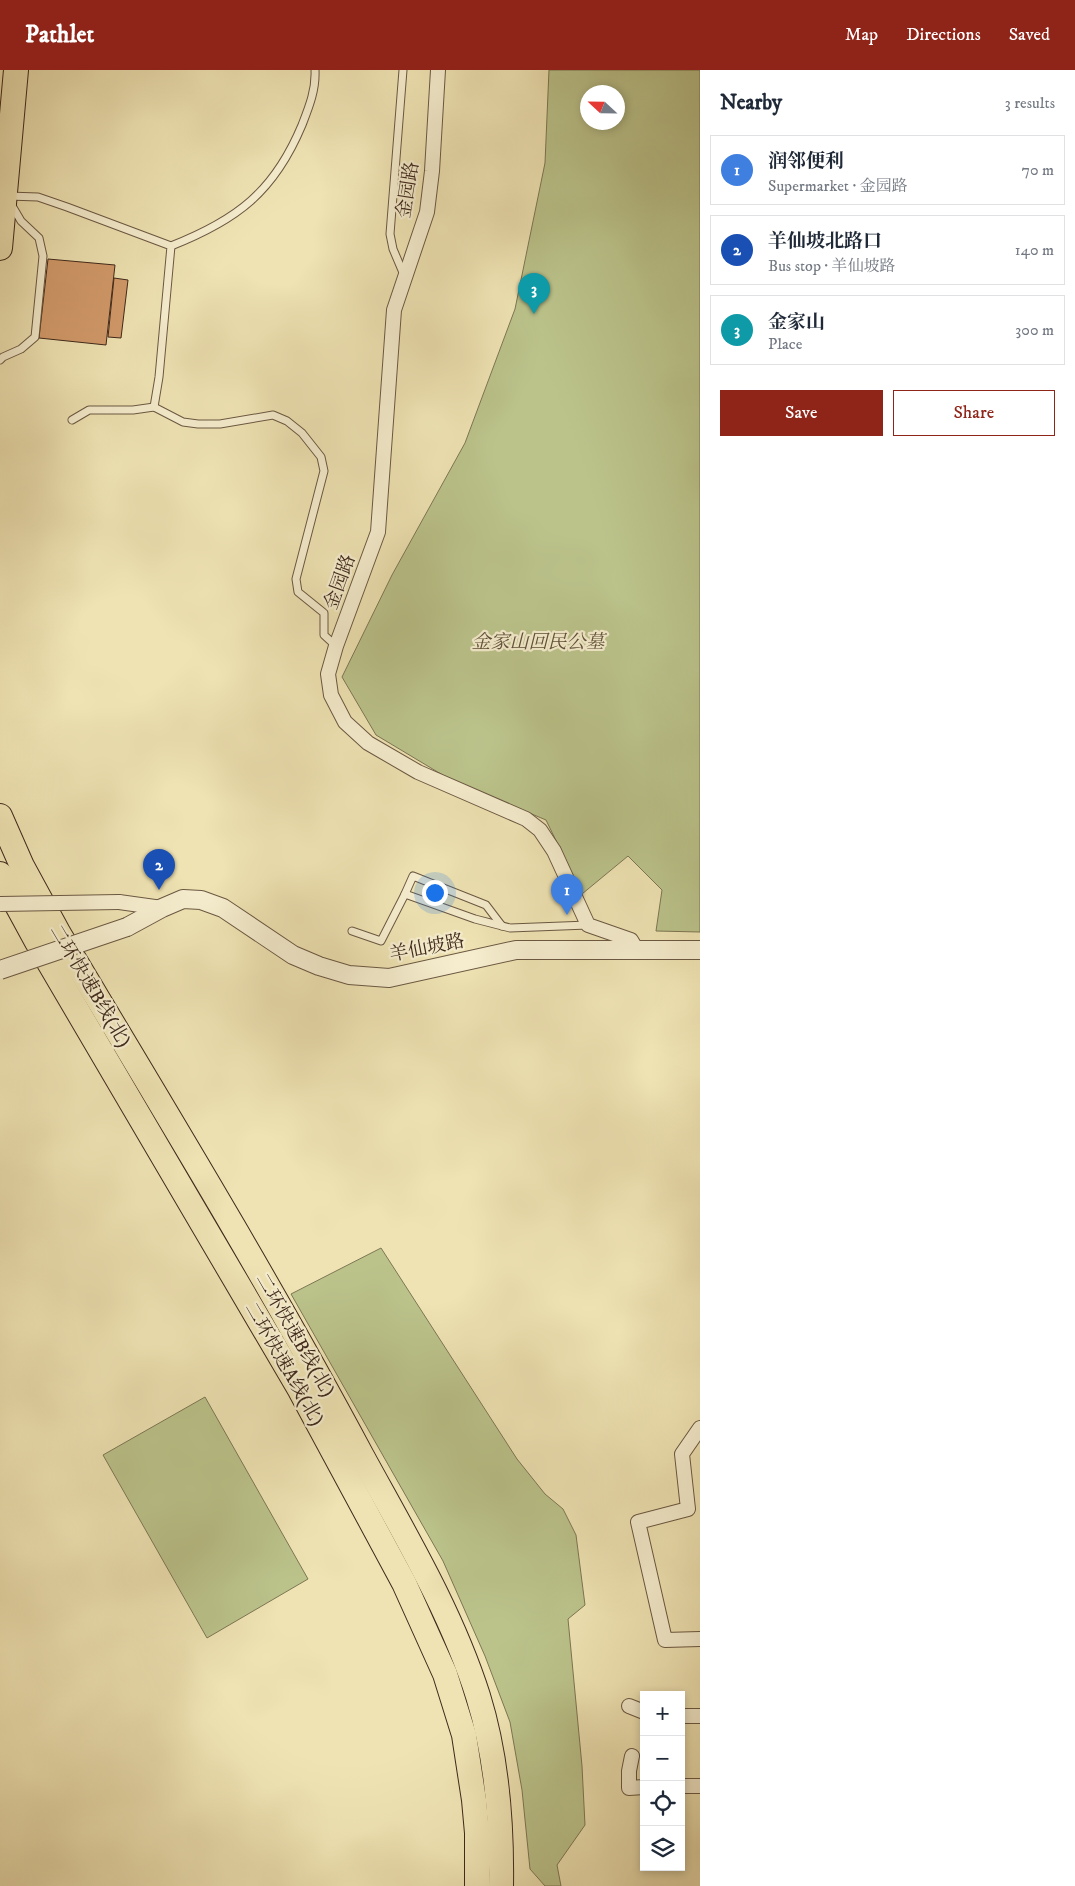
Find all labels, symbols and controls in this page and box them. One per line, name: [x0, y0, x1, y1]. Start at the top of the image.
text: Pathlet: [25, 20, 94, 50]
text: Map: [845, 24, 878, 46]
text: Directions: [906, 24, 981, 46]
text: Saved: [1009, 24, 1050, 46]
north arrow: [580, 85, 625, 130]
text: Nearby: [720, 90, 782, 116]
text: 3 results: [1005, 93, 1055, 113]
text: 润邻便利: [768, 150, 844, 173]
street label: 金园路: [392, 160, 424, 220]
text: 1: [734, 160, 740, 180]
text: 70 m: [1022, 160, 1054, 180]
text: Supermarket · 金园路: [768, 176, 908, 196]
text: 羊仙坡北路口: [768, 230, 882, 253]
text: 2: [733, 240, 741, 260]
text: 140 m: [1015, 240, 1054, 260]
text: Bus stop · 羊仙坡路: [768, 256, 896, 276]
pin: 3: [518, 273, 550, 314]
text: 金家山: [768, 311, 825, 334]
text: 3: [734, 320, 740, 340]
text: 300 m: [1015, 320, 1054, 340]
text: Place: [768, 334, 802, 354]
button: Save: [720, 390, 883, 436]
button: Share: [893, 390, 1055, 436]
street label: 金园路: [319, 551, 361, 613]
park label: 金家山回民公墓: [471, 631, 607, 654]
pin: 2: [143, 849, 175, 890]
pin: 1: [551, 874, 583, 915]
your location: [422, 880, 448, 906]
street label: 二环快速B线(北): [44, 921, 136, 1051]
street label: 羊仙坡路: [387, 929, 467, 967]
street label: 二环快速B线(北): [250, 1269, 340, 1401]
street label: 二环快速A线(北): [239, 1298, 329, 1430]
map controls: [640, 1691, 685, 1871]
button: +: [640, 1691, 685, 1736]
button: −: [640, 1736, 685, 1781]
button: locate: [640, 1781, 685, 1826]
button: layers: [640, 1826, 685, 1871]

